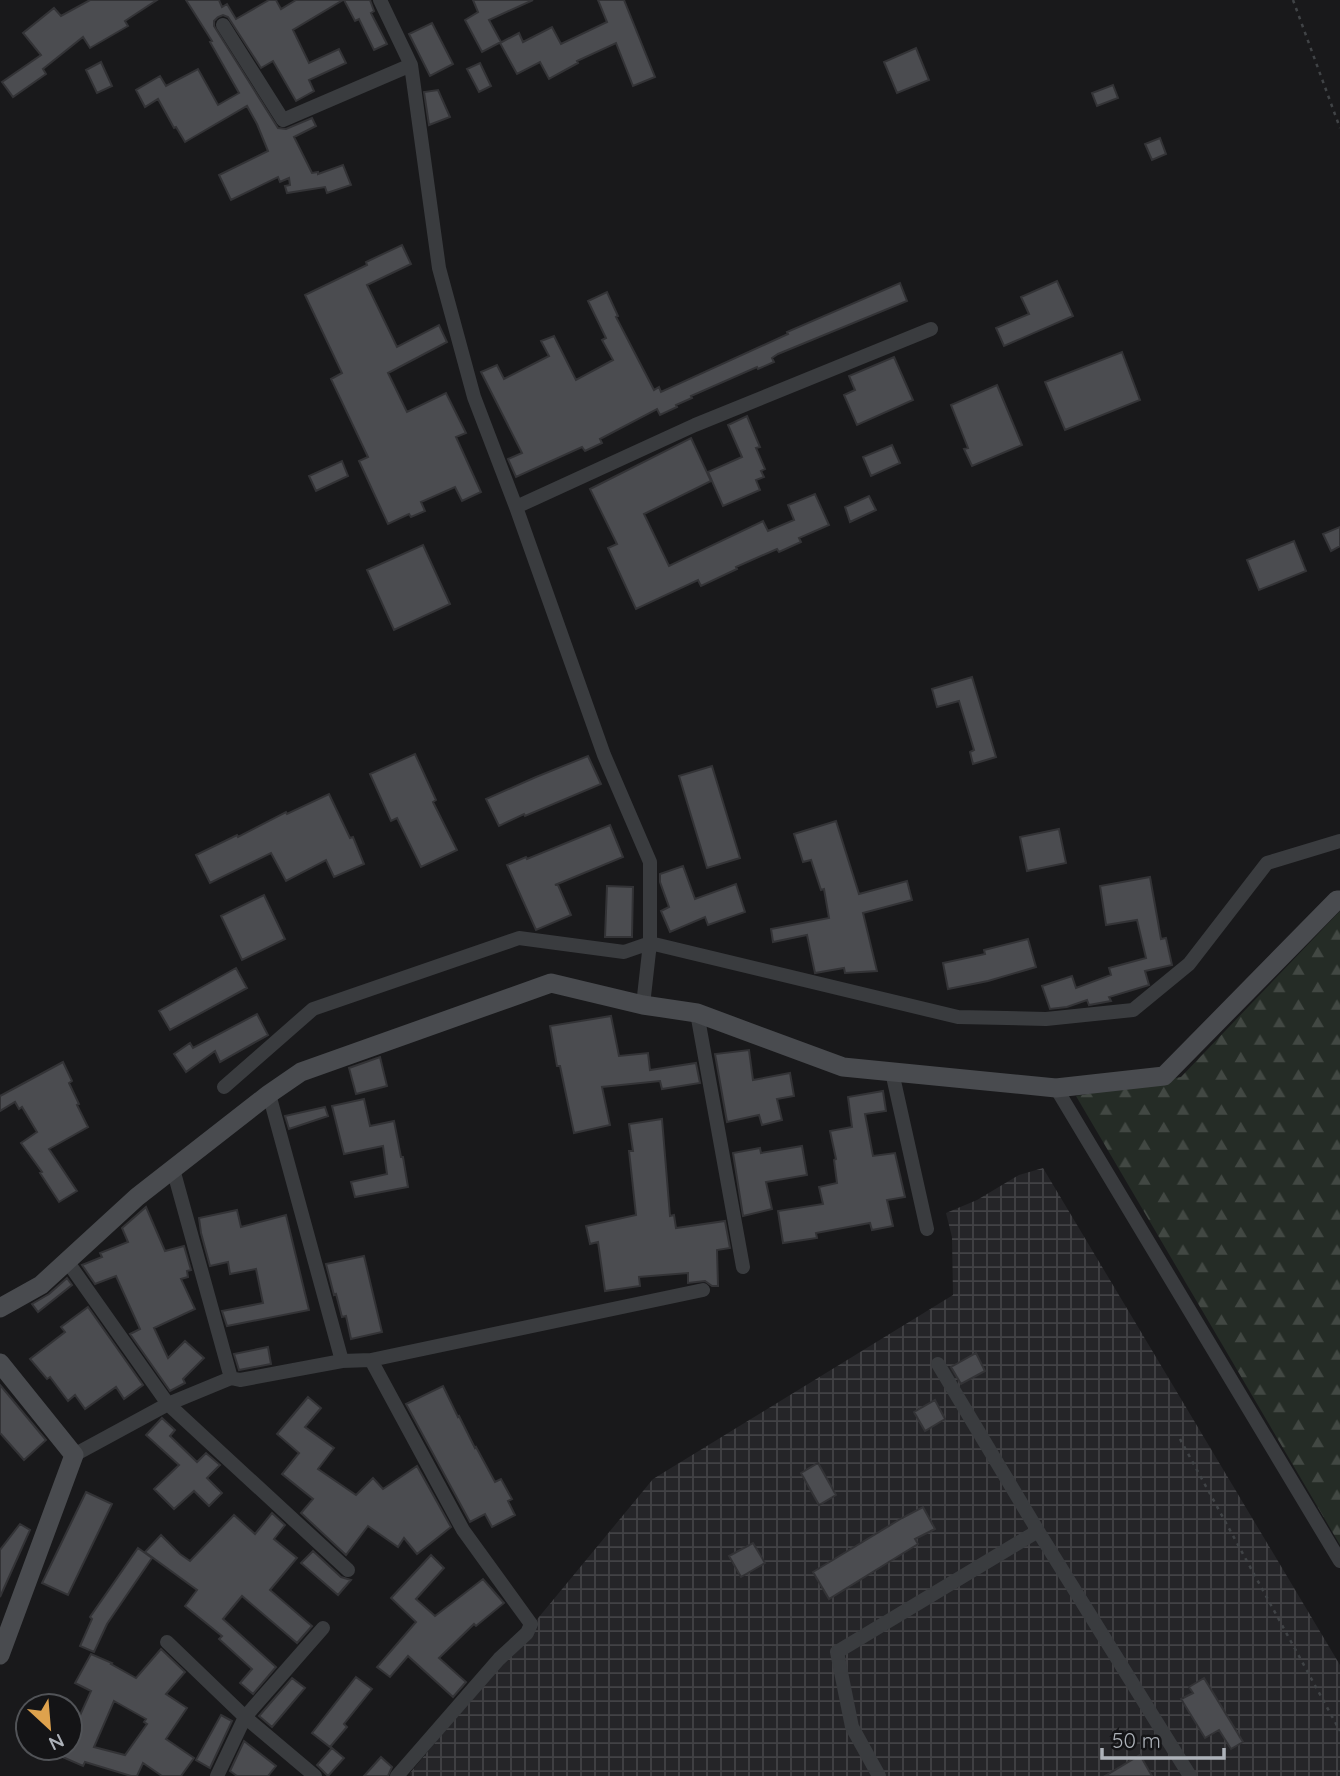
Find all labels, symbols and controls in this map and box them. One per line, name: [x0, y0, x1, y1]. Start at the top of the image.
north arrow: [14, 1692, 84, 1762]
scale bar: [1102, 1716, 1224, 1760]
text: 50 m: [1112, 1727, 1161, 1753]
text: N: [45, 1728, 68, 1756]

